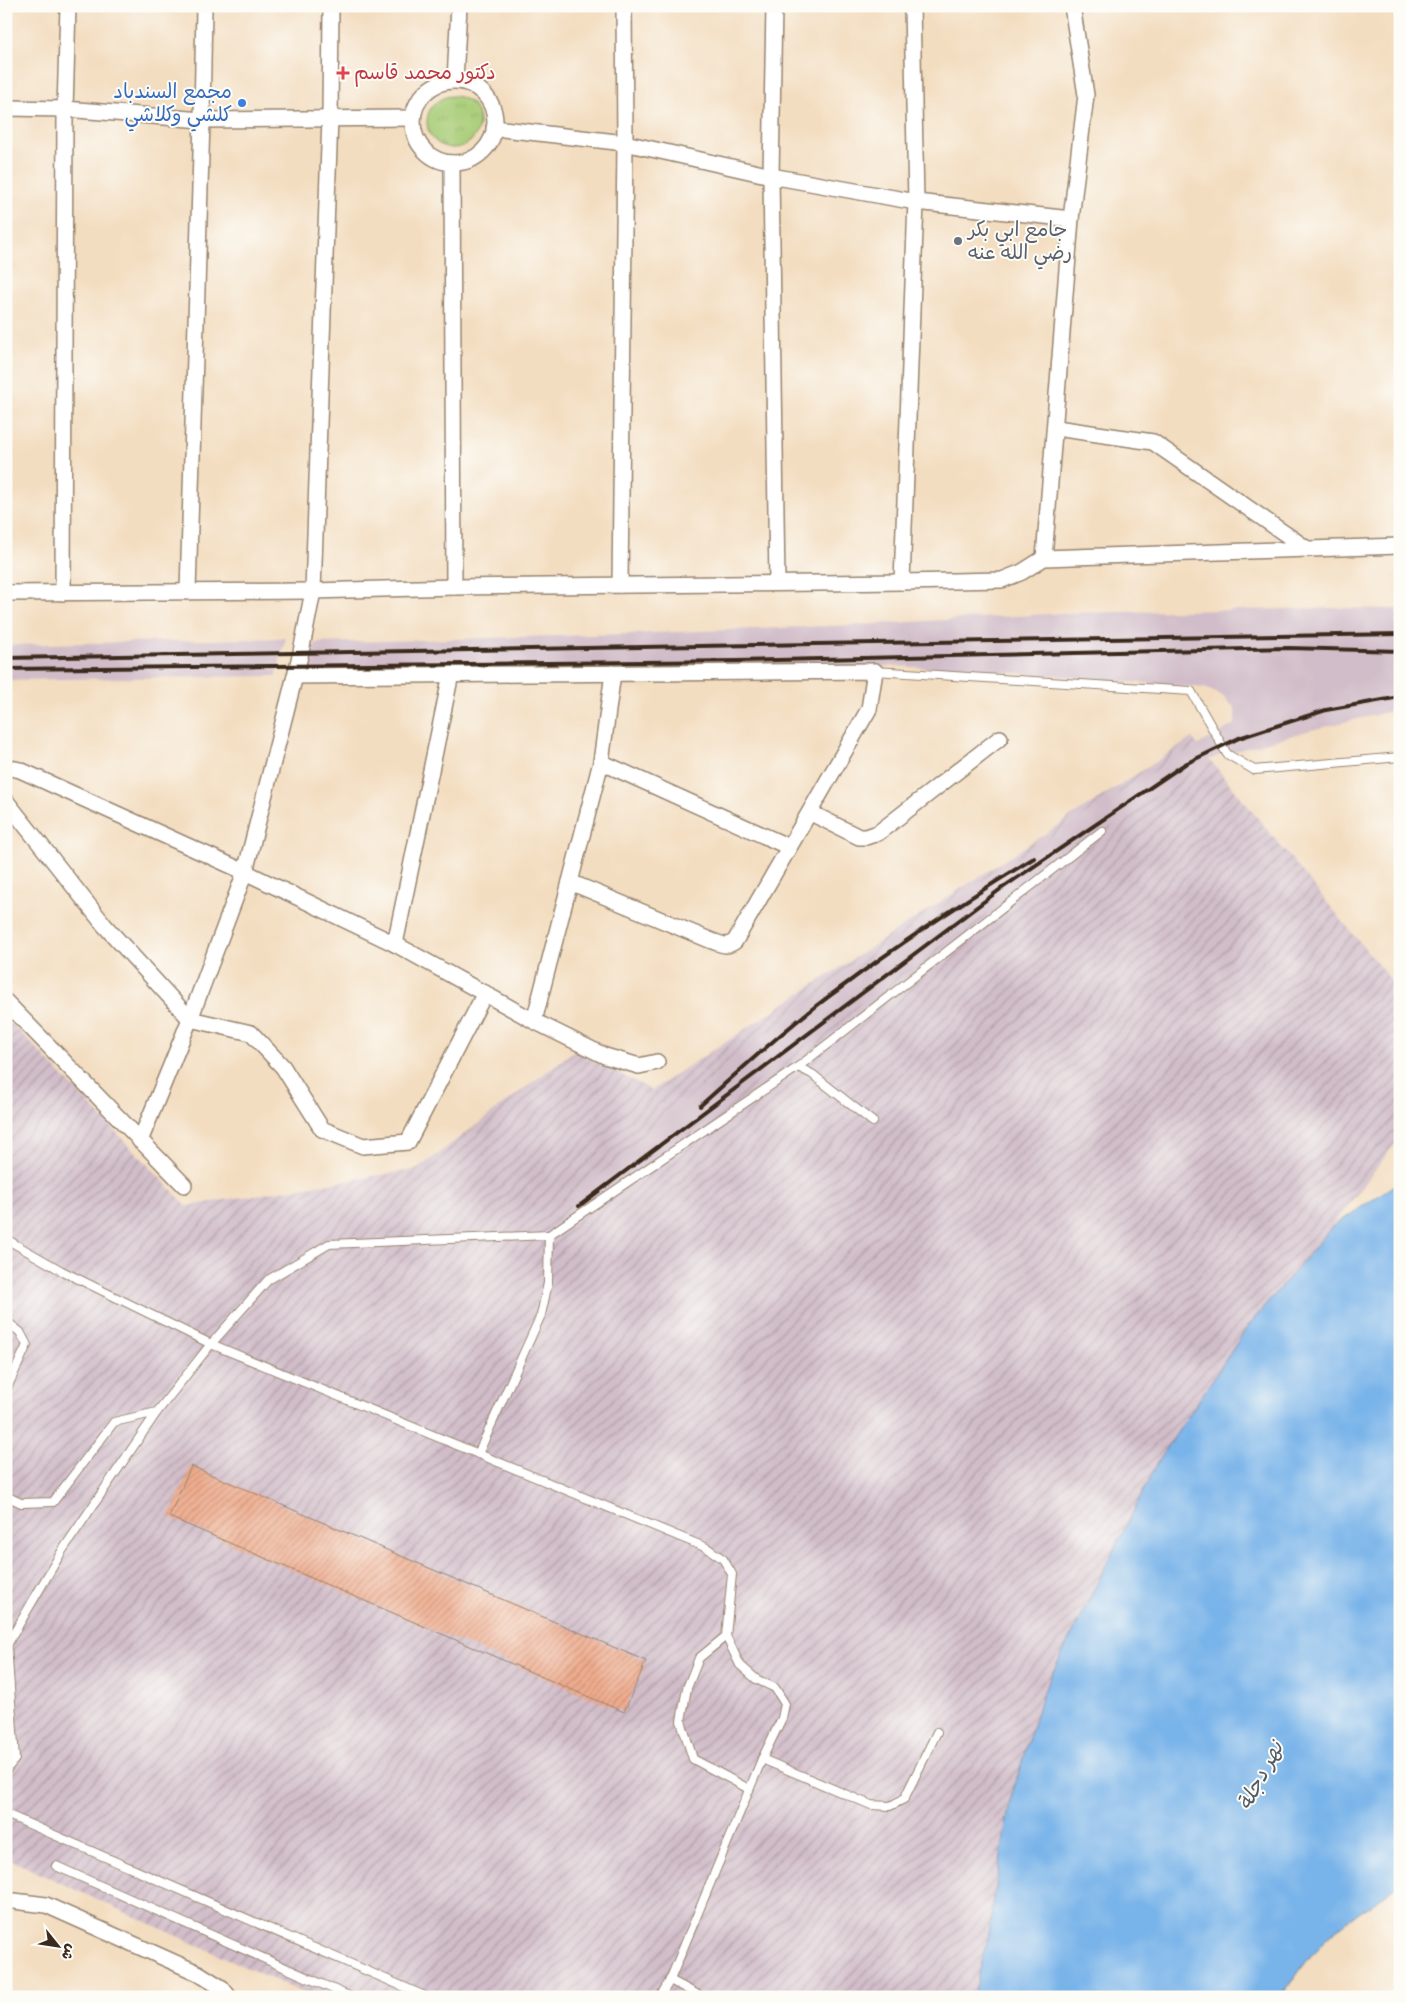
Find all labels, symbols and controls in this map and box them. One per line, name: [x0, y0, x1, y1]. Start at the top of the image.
place label: دكتور محمد قاسم: [354, 60, 496, 87]
marker: دكتور محمد قاسم: [336, 66, 350, 80]
place label: مجمع السندباد كلشي وكلاشي: [113, 79, 232, 132]
marker: مجمع السندباد كلشي وكلاشي: [236, 97, 248, 109]
place label: جامع ابي بكر رضي الله عنه: [966, 217, 1072, 270]
marker: جامع ابي بكر رضي الله عنه: [952, 235, 964, 247]
water label: نهر دجلة: [1231, 1735, 1292, 1815]
north arrow: [32, 1920, 82, 1970]
text: ش: [57, 1941, 80, 1963]

